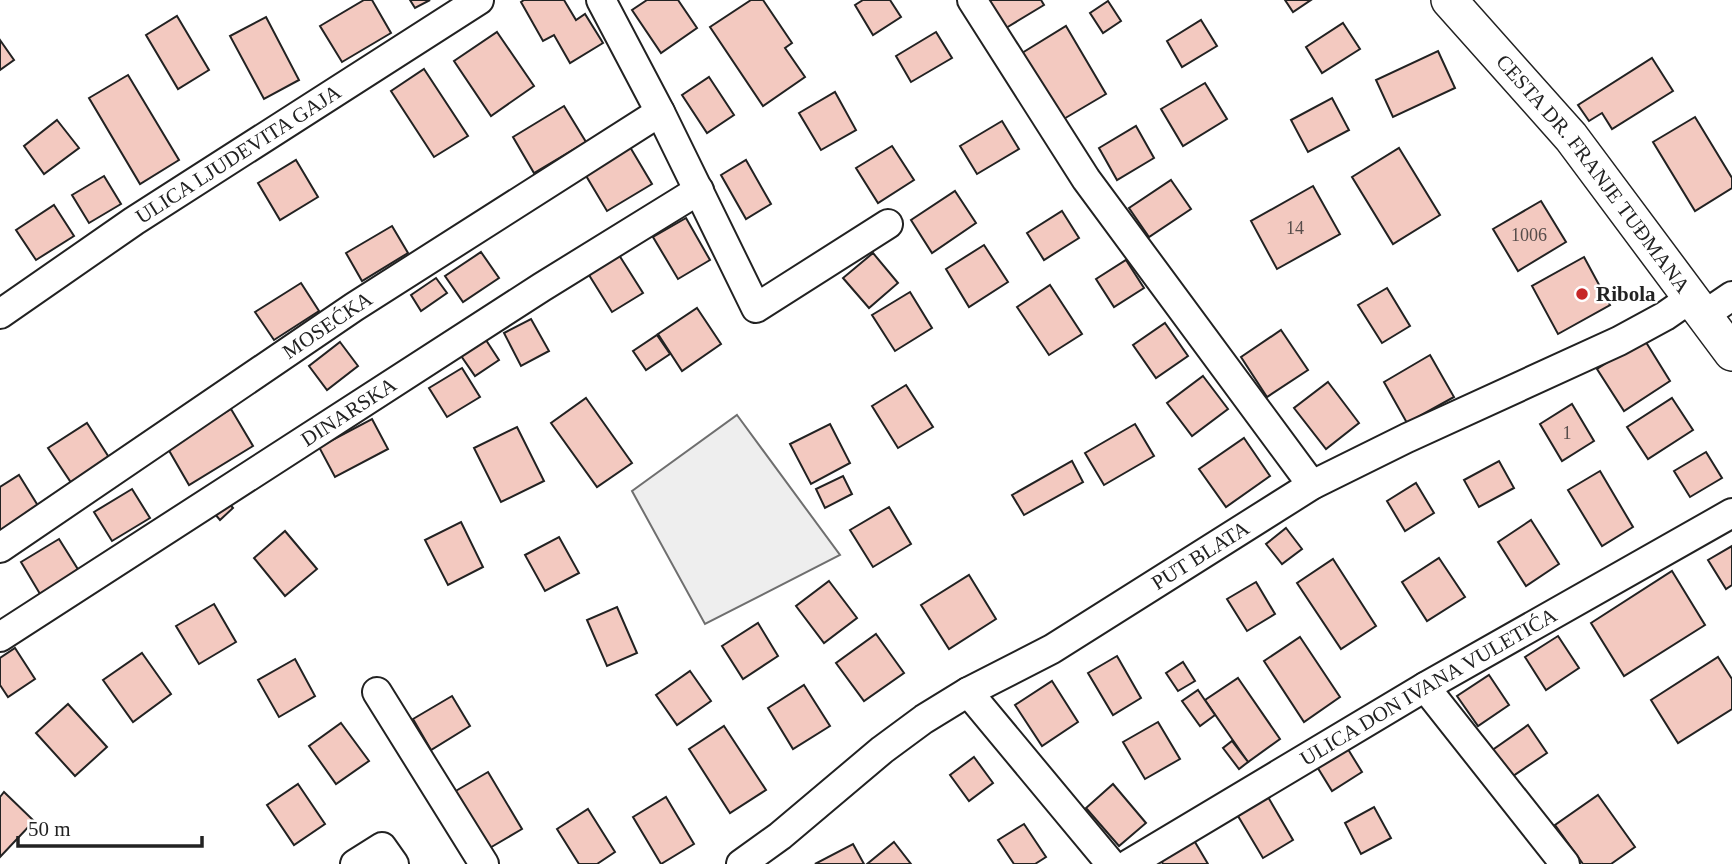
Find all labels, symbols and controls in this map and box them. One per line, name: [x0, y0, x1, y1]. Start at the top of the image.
street label: CESTA DR. FRANJE TUĐMANA: [1491, 50, 1696, 298]
street label: ULICA LJUDEVITA GAJA: [131, 79, 346, 229]
house number: 14: [1286, 218, 1304, 238]
house number: 1006: [1511, 225, 1547, 245]
place label: Ribola: [1596, 282, 1656, 306]
street label: MOSEĆKA: [278, 286, 377, 364]
marker: Ribola: [1574, 286, 1590, 302]
street label: DINARSKA: [297, 372, 401, 451]
house number: 1: [1563, 423, 1572, 443]
street label: PUT BLATA: [1147, 515, 1254, 595]
street label: ULICA DON IVANA VULETIĆA: [1296, 602, 1562, 771]
scale bar: [18, 804, 201, 848]
text: 50 m: [28, 817, 71, 841]

